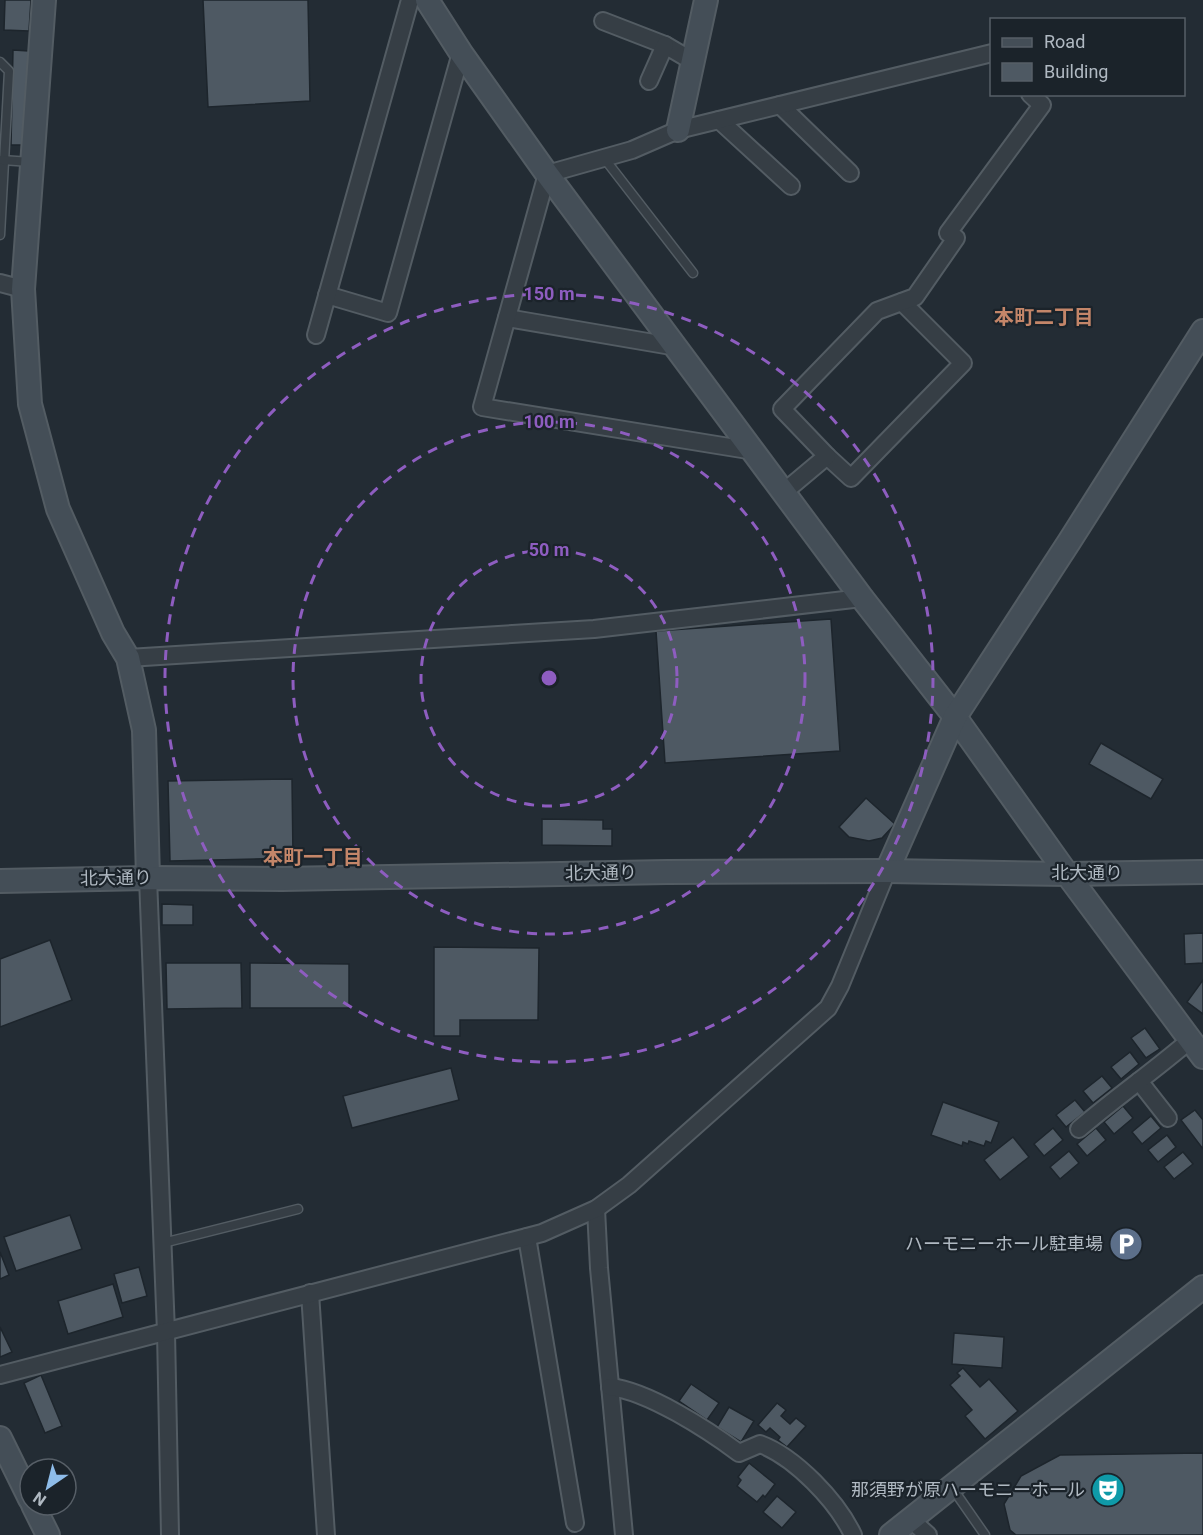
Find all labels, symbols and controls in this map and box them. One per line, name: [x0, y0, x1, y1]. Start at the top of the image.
legend: [990, 18, 1185, 96]
text: Road: [1044, 31, 1085, 52]
text: Building: [1044, 61, 1108, 82]
text: 150 m: [523, 283, 575, 304]
district label: 本町二丁目: [994, 305, 1094, 329]
text: 100 m: [523, 411, 575, 432]
text: 50 m: [529, 539, 569, 560]
centre of rings: [539, 668, 559, 688]
district label: 本町一丁目: [263, 845, 363, 869]
street label: 北大通り: [565, 861, 637, 884]
street label: 北大通り: [1051, 862, 1123, 883]
street label: 北大通り: [80, 866, 152, 889]
parking icon: ハーモニーホール駐車場: [1108, 1226, 1144, 1262]
place label: ハーモニーホール駐車場: [905, 1233, 1103, 1254]
north arrow: [18, 1457, 78, 1517]
theatre icon: 那須野が原ハーモニーホール: [1090, 1472, 1126, 1508]
place label: 那須野が原ハーモニーホール: [851, 1479, 1085, 1500]
text: N: [30, 1488, 50, 1510]

